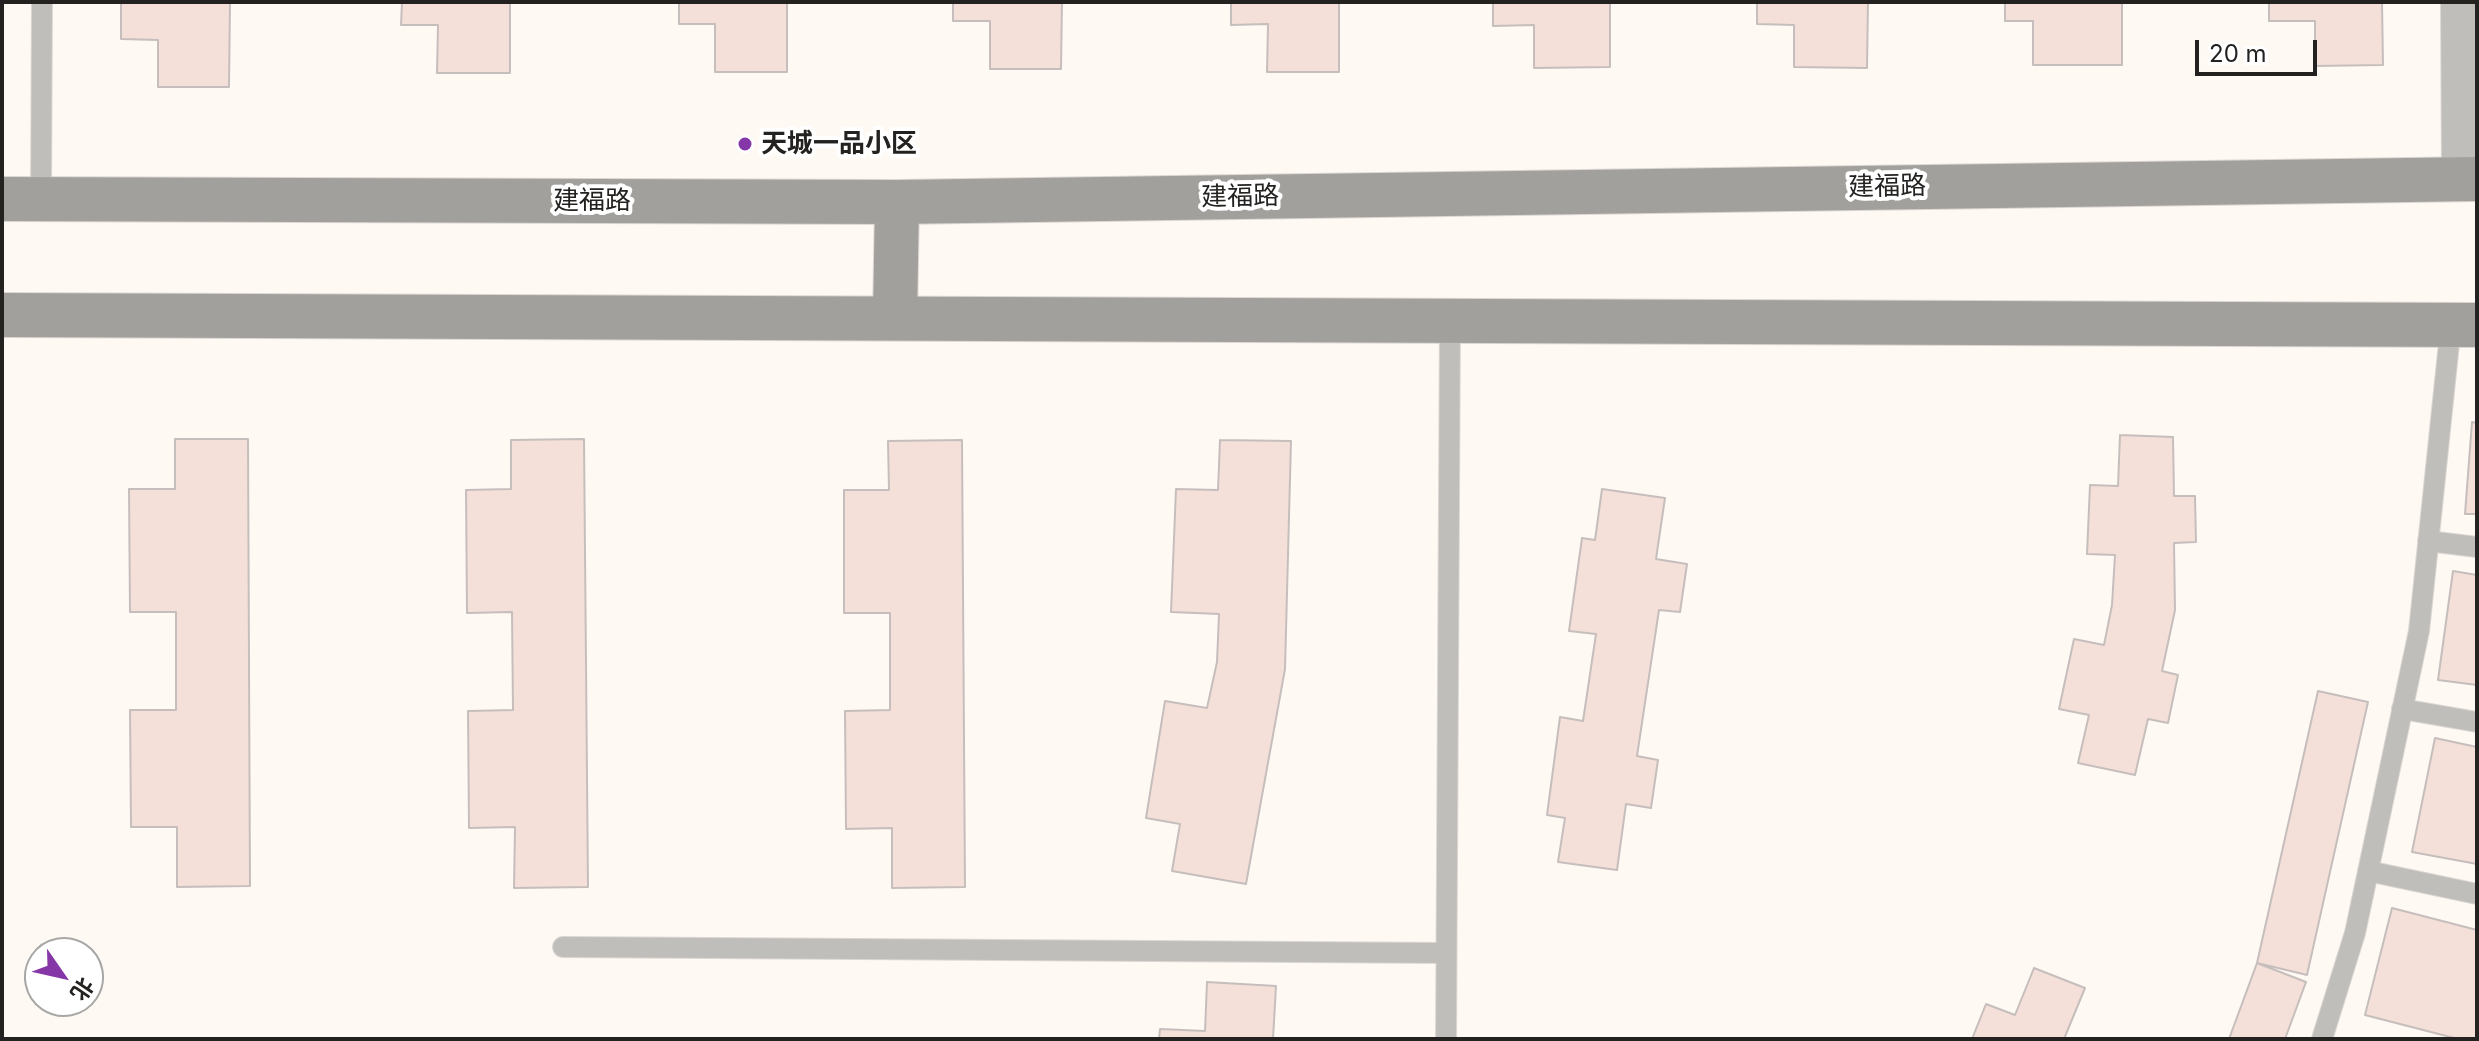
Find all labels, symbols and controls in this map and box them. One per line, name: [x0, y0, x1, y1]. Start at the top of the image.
scale bar: [2199, 24, 2321, 74]
text: 20 m: [2209, 39, 2267, 68]
place label: 天城一品小区: [761, 128, 917, 160]
marker: 天城一品小区: [736, 135, 754, 153]
street label: 建福路: [1848, 171, 1926, 203]
street label: 建福路: [1201, 181, 1279, 213]
street label: 建福路: [553, 185, 631, 217]
north arrow: [24, 937, 104, 1017]
text: 北: [65, 973, 99, 1006]

